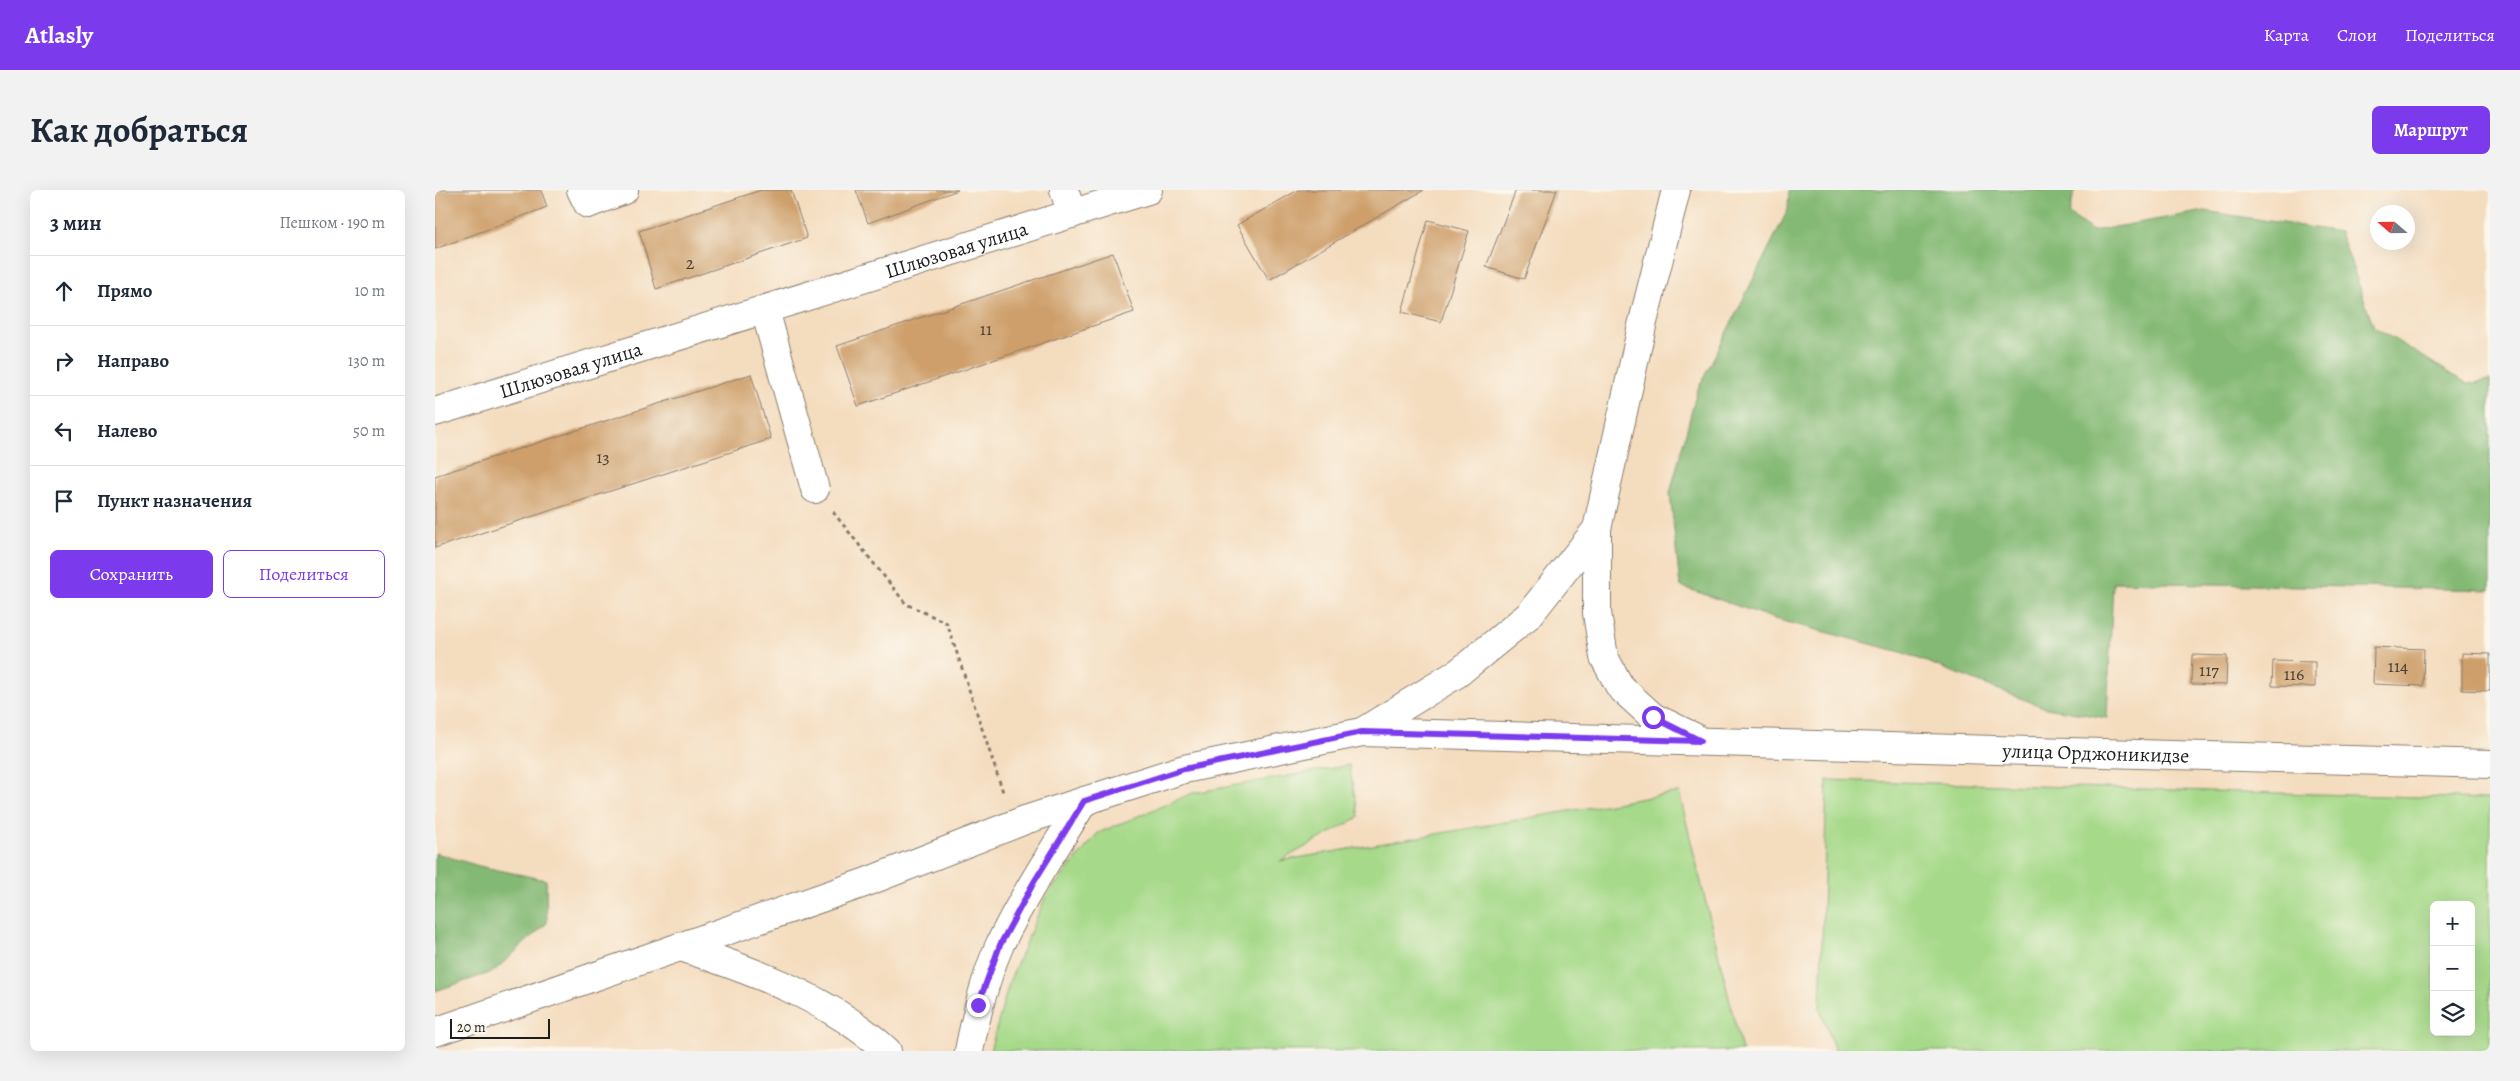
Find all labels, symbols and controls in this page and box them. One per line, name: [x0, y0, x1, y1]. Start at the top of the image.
text: Atlasly: [25, 19, 93, 51]
text: Карта: [2264, 23, 2309, 47]
text: Слои: [2337, 23, 2377, 47]
text: Поделиться: [2405, 23, 2495, 47]
text: Как добраться: [30, 106, 248, 154]
button: Маршрут: [2372, 106, 2490, 154]
north arrow: [2370, 205, 2415, 250]
text: 3 мин: [50, 209, 102, 237]
text: Пешком · 190 m: [280, 212, 385, 234]
street label: Шлюзовая улица: [882, 215, 1032, 285]
house number: 2: [686, 251, 695, 275]
icon: ahead: [50, 277, 78, 305]
text: Прямо: [97, 278, 152, 304]
text: 10 m: [355, 280, 385, 302]
house number: 11: [980, 317, 992, 341]
street label: Шлюзовая улица: [496, 335, 646, 405]
icon: right: [50, 347, 78, 375]
text: Направо: [97, 348, 169, 374]
text: 130 m: [348, 350, 385, 372]
icon: left: [50, 417, 78, 445]
text: Налево: [97, 418, 157, 444]
text: 50 m: [353, 420, 385, 442]
house number: 13: [596, 445, 610, 469]
icon: arrive: [50, 487, 78, 515]
text: Пункт назначения: [97, 488, 252, 514]
button: Сохранить: [50, 550, 213, 598]
button: Поделиться: [223, 550, 385, 598]
house number: 114: [2388, 654, 2408, 678]
house number: 117: [2199, 658, 2219, 682]
house number: 116: [2284, 662, 2304, 686]
route start: [1642, 706, 1665, 729]
street label: улица Орджоникидзе: [2001, 737, 2190, 769]
map controls: [2430, 901, 2475, 1036]
button: +: [2430, 901, 2475, 946]
button: −: [2430, 946, 2475, 991]
button: layers: [2430, 991, 2475, 1036]
route end: [967, 994, 990, 1017]
scale bar: [450, 1016, 550, 1039]
text: 20 m: [457, 1018, 486, 1037]

